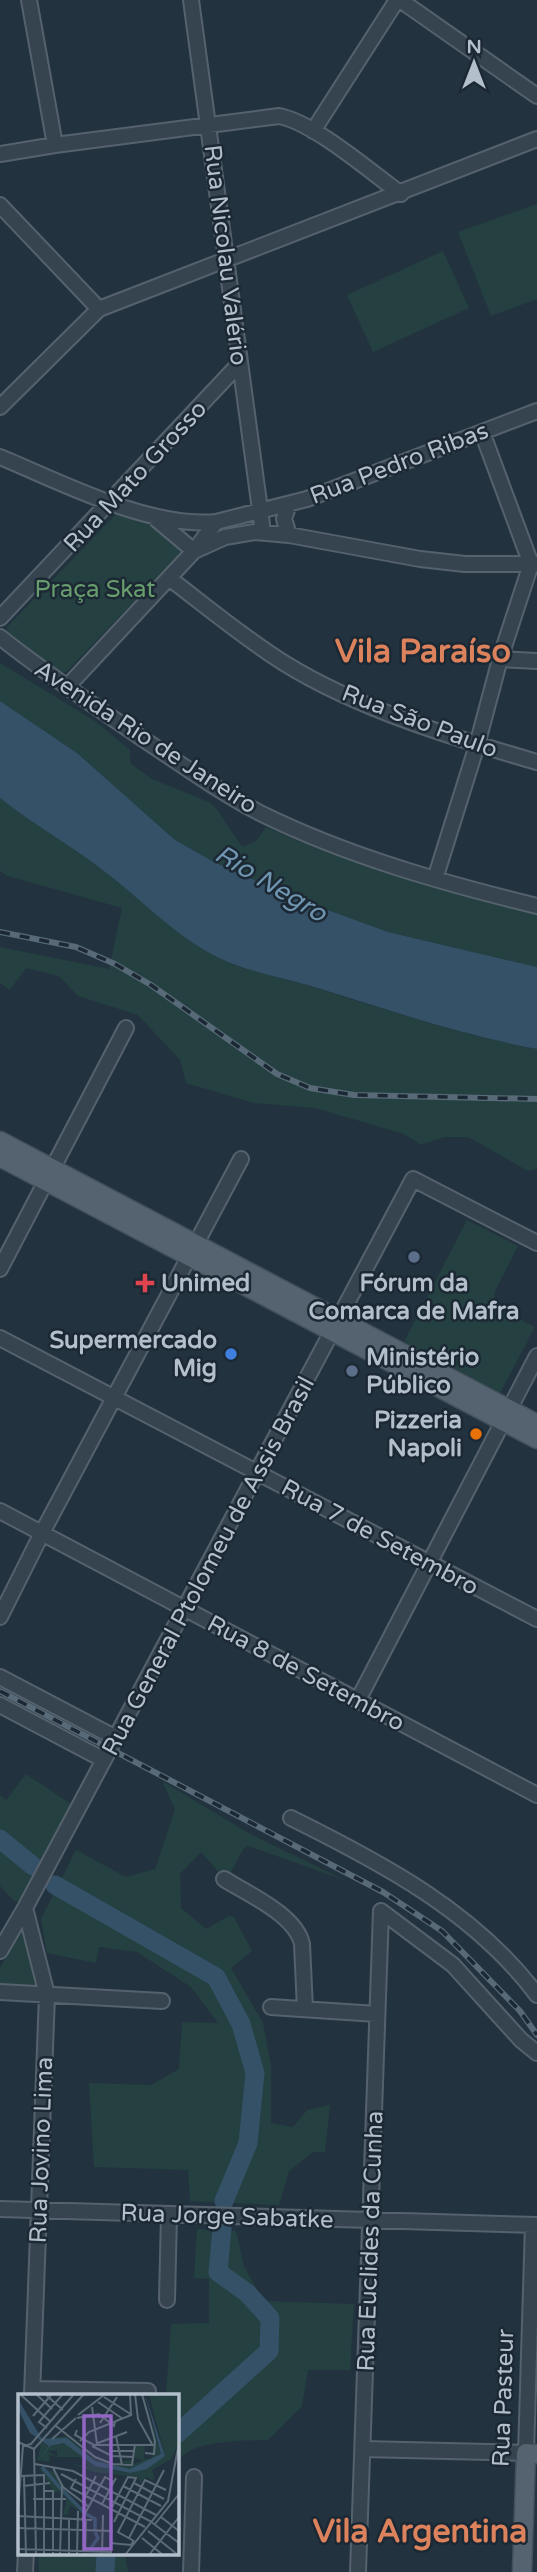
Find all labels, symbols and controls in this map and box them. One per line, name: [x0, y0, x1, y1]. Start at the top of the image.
north arrow: [439, 28, 509, 98]
text: N: [466, 36, 482, 58]
street label: Rua Nicolau Valério: [198, 143, 253, 367]
street label: Rua Mato Grosso: [58, 394, 213, 558]
street label: Rua Pedro Ribas: [306, 416, 493, 511]
park label: Praça Skat: [35, 575, 155, 604]
district label: Vila Paraíso: [335, 633, 511, 671]
street label: Avenida Rio de Janeiro: [29, 655, 263, 820]
street label: Rua São Paulo: [338, 678, 502, 765]
water label: Rio Negro: [209, 838, 333, 929]
marker: Fórum da Comarca de Mafra: [406, 1249, 422, 1265]
place label: Unimed: [161, 1269, 250, 1298]
place label: Fórum da Comarca de Mafra: [309, 1269, 519, 1326]
marker: Unimed: [135, 1273, 155, 1293]
place label: Supermercado Mig: [49, 1326, 217, 1383]
place label: Ministério Público: [366, 1343, 479, 1400]
marker: Supermercado Mig: [223, 1346, 239, 1362]
marker: Ministério Público: [344, 1363, 360, 1379]
street label: Rua General Ptolomeu de Assis Brasil: [96, 1372, 321, 1761]
place label: Pizzeria Napoli: [374, 1406, 462, 1463]
marker: Pizzeria Napoli: [468, 1426, 484, 1442]
street label: Rua 7 de Setembro: [276, 1473, 483, 1602]
street label: Rua 8 de Setembro: [202, 1609, 409, 1738]
street label: Rua Jovino Lima: [24, 2056, 59, 2244]
street label: Rua Euclides da Cunha: [351, 2110, 390, 2372]
street label: Rua Jorge Sabatke: [120, 2198, 334, 2235]
street label: Rua Pasteur: [487, 2328, 520, 2468]
inset map: [18, 2394, 178, 2554]
district label: Vila Argentina: [313, 2513, 527, 2551]

